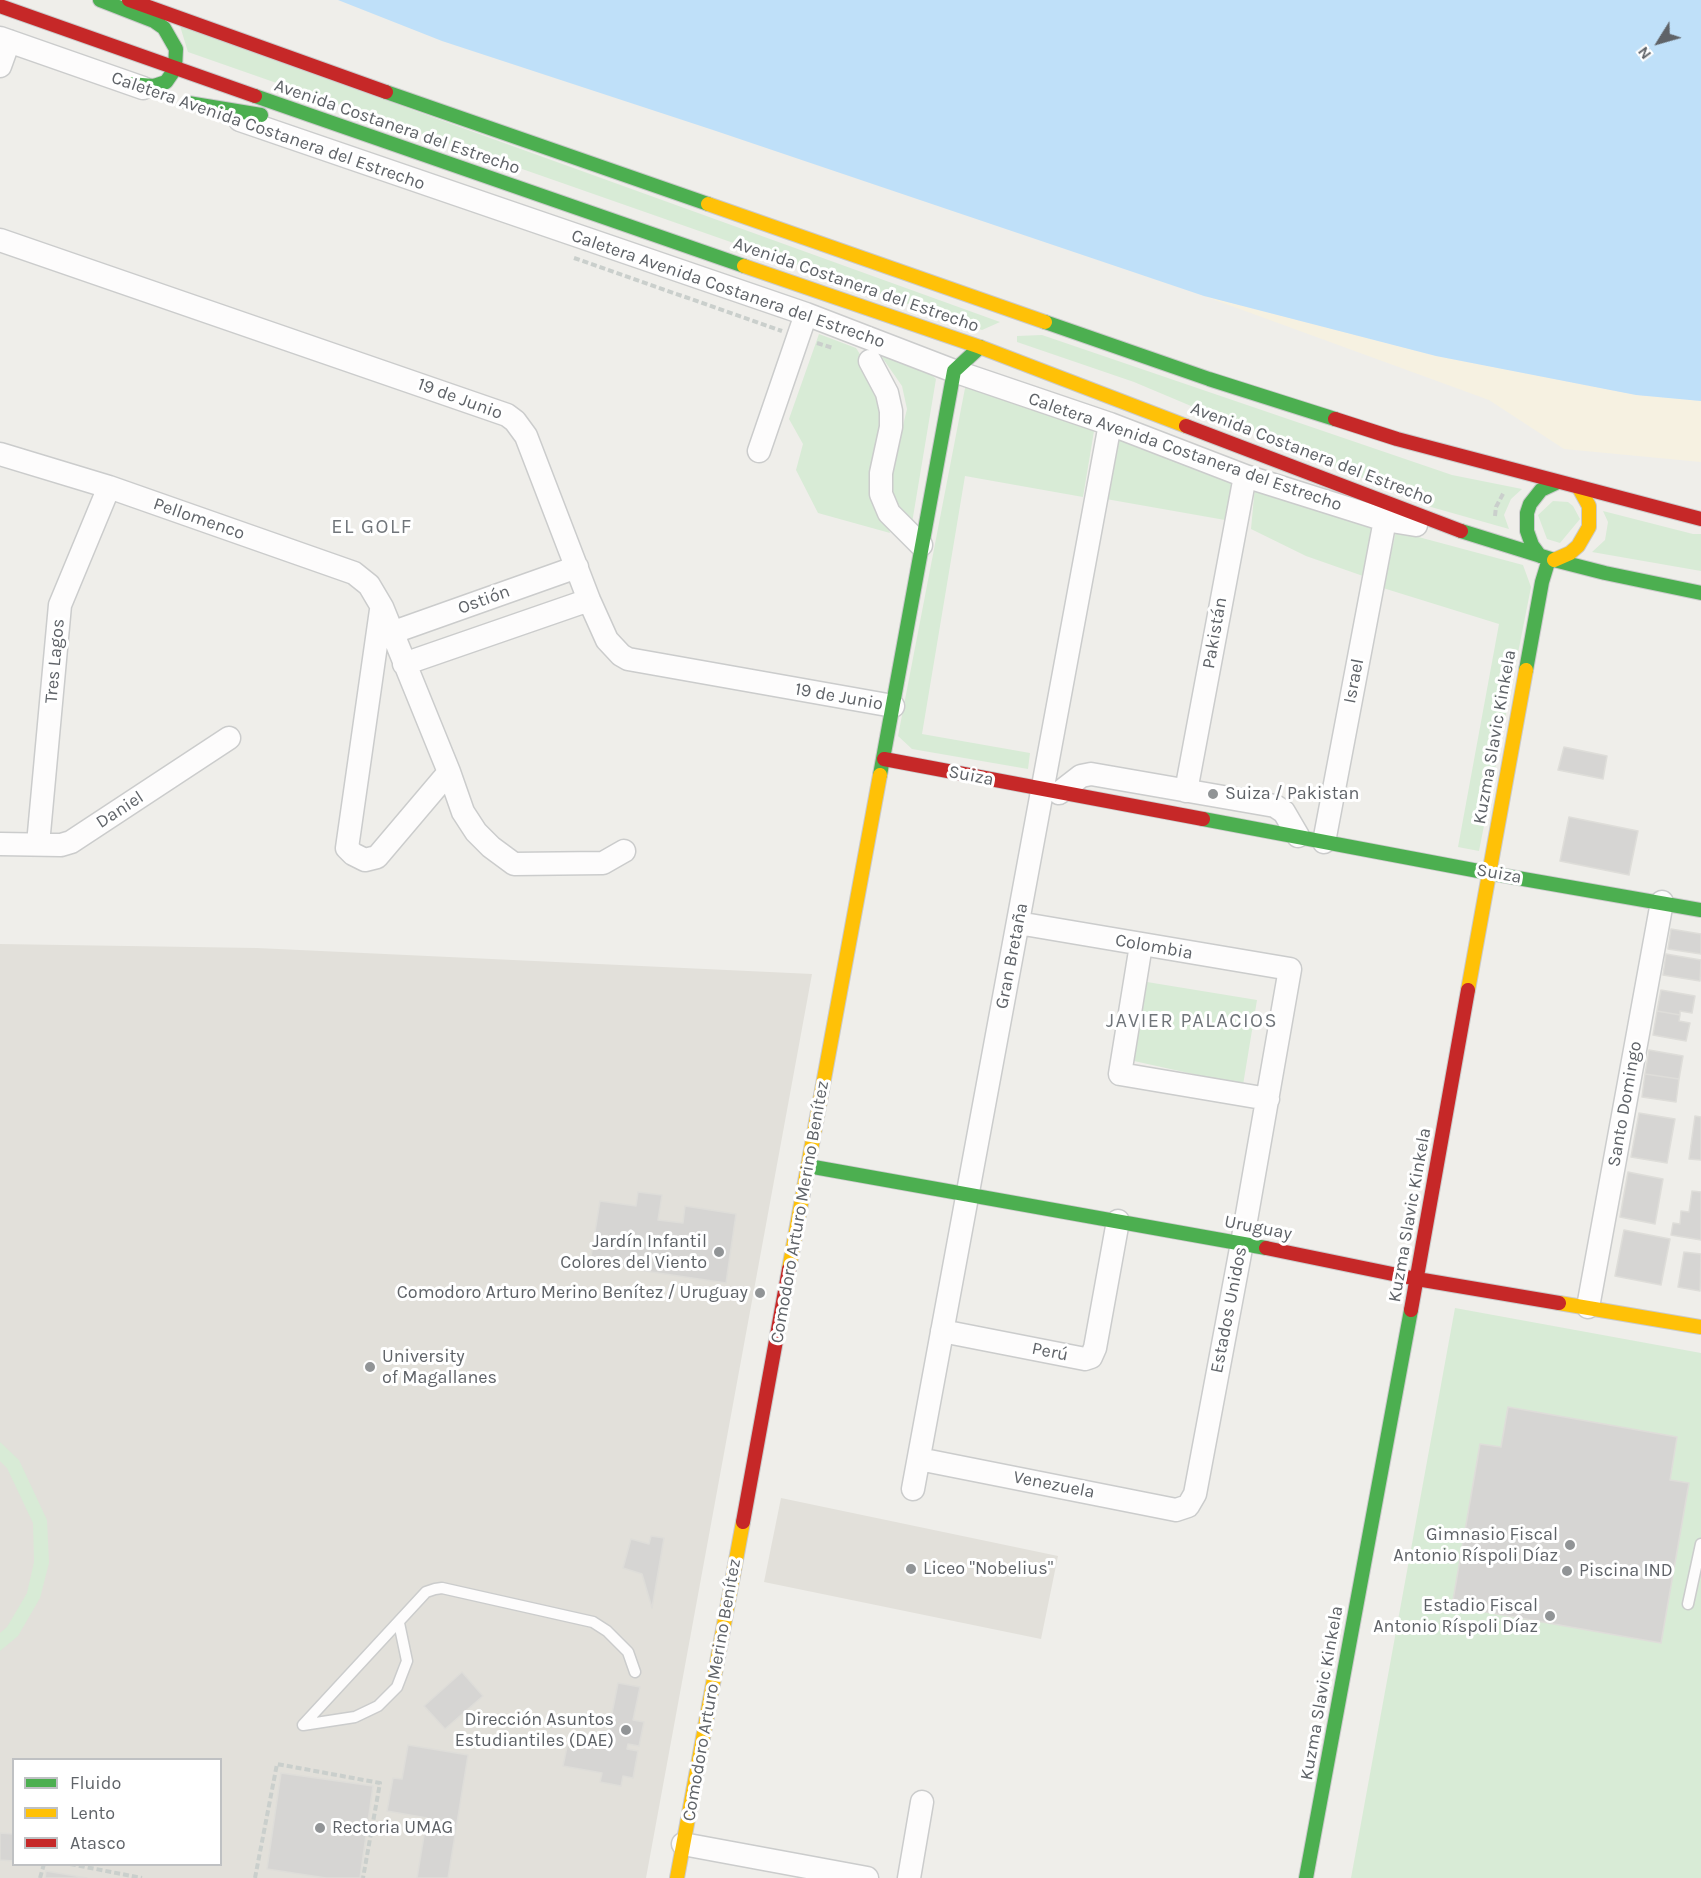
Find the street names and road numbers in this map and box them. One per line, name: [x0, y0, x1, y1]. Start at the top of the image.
street label: Caletera Avenida Costanera del Estrecho: [108, 67, 428, 195]
street label: Avenida Costanera del Estrecho: [271, 75, 523, 179]
street label: Caletera Avenida Costanera del Estrecho: [568, 225, 888, 353]
street label: Avenida Costanera del Estrecho: [730, 233, 982, 337]
street label: 19 de Junio: [414, 374, 506, 424]
street label: Caletera Avenida Costanera del Estrecho: [1025, 388, 1345, 516]
street label: Avenida Costanera del Estrecho: [1188, 398, 1436, 510]
street label: Pellomenco: [150, 493, 248, 545]
street label: Ostión: [455, 581, 513, 619]
street label: Pakistán: [1198, 595, 1232, 671]
street label: Tres Lagos: [41, 618, 69, 704]
street label: Kuzma Slavic Kinkela: [1469, 648, 1521, 826]
street label: Israel: [1339, 657, 1369, 705]
street label: 19 de Junio: [793, 679, 885, 715]
street label: Suiza: [947, 761, 995, 791]
street label: Daniel: [92, 787, 148, 833]
street label: Suiza: [1475, 859, 1523, 889]
street label: Gran Bretaña: [991, 901, 1033, 1011]
street label: Colombia: [1113, 930, 1195, 964]
street label: Santo Domingo: [1603, 1039, 1647, 1169]
street label: Comodoro Arturo Merino Benítez: [766, 1079, 834, 1345]
street label: Kuzma Slavic Kinkela: [1384, 1126, 1436, 1304]
street label: Uruguay: [1222, 1211, 1294, 1245]
street label: Estados Unidos: [1206, 1245, 1252, 1375]
street label: Perú: [1030, 1338, 1070, 1366]
street label: Venezuela: [1011, 1467, 1097, 1503]
street label: Comodoro Arturo Merino Benítez: [678, 1557, 746, 1823]
street label: Kuzma Slavic Kinkela: [1296, 1604, 1348, 1782]

